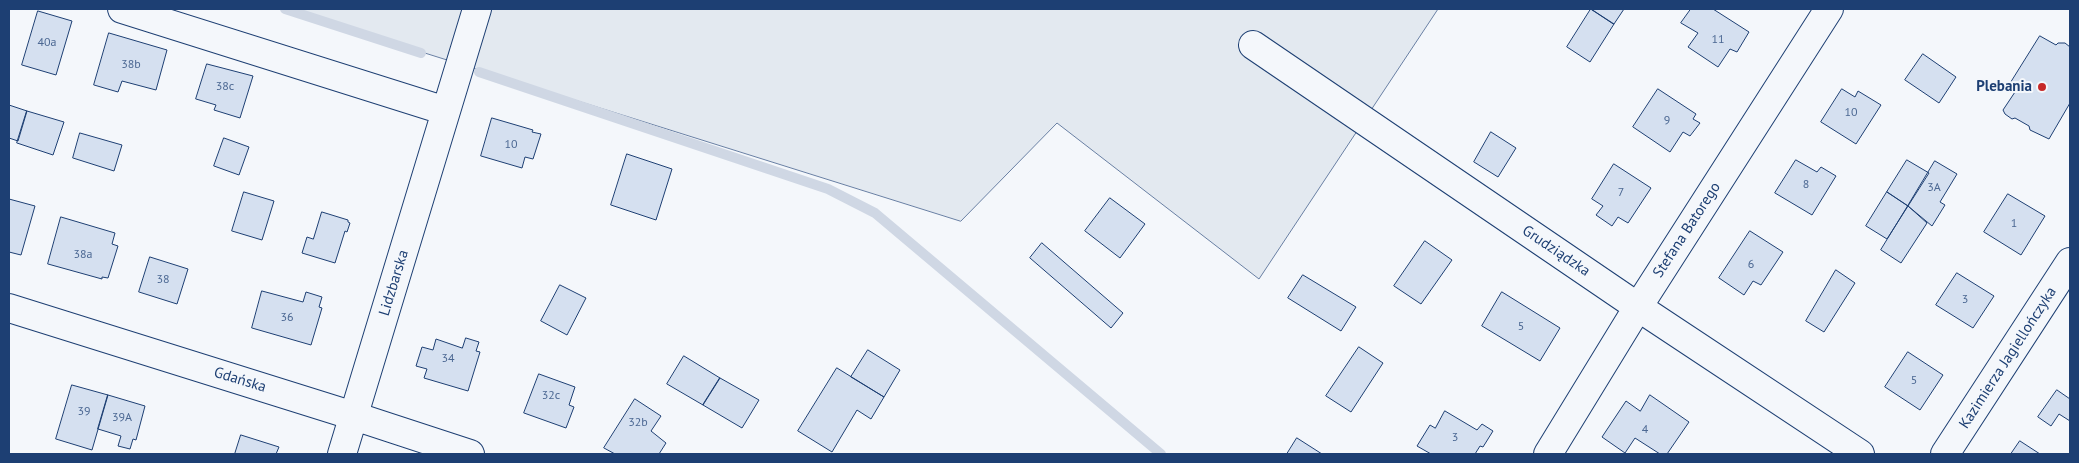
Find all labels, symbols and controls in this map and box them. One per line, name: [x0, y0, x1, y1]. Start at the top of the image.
house number: 11: [1711, 33, 1725, 47]
house number: 40a: [37, 36, 57, 50]
house number: 38b: [121, 58, 141, 72]
place label: Plebania: [1976, 78, 2032, 96]
house number: 38c: [216, 80, 234, 94]
marker: Plebania: [2036, 81, 2048, 93]
house number: 10: [1844, 106, 1858, 120]
house number: 9: [1664, 114, 1670, 128]
house number: 10: [504, 138, 518, 152]
house number: 8: [1803, 178, 1809, 192]
street label: Stefana Batorego: [1649, 179, 1725, 281]
house number: 3A: [1927, 181, 1941, 195]
house number: 7: [1618, 186, 1624, 200]
house number: 1: [2011, 217, 2017, 231]
street label: Grudziądzka: [1519, 222, 1593, 280]
house number: 38a: [73, 248, 93, 262]
street label: Lidzbarska: [375, 248, 413, 318]
house number: 6: [1748, 258, 1754, 272]
house number: 38: [156, 273, 170, 287]
street label: Kazimierza Jagiellończyka: [1955, 284, 2061, 432]
house number: 3: [1962, 293, 1968, 307]
house number: 36: [280, 311, 294, 325]
house number: 5: [1518, 320, 1524, 334]
house number: 34: [441, 352, 455, 366]
street label: Gdańska: [212, 364, 268, 396]
house number: 5: [1911, 374, 1917, 388]
house number: 32c: [542, 389, 560, 403]
house number: 39: [77, 405, 91, 419]
house number: 39A: [112, 411, 132, 425]
house number: 32b: [628, 416, 648, 430]
house number: 4: [1642, 423, 1648, 437]
house number: 3: [1452, 431, 1458, 445]

